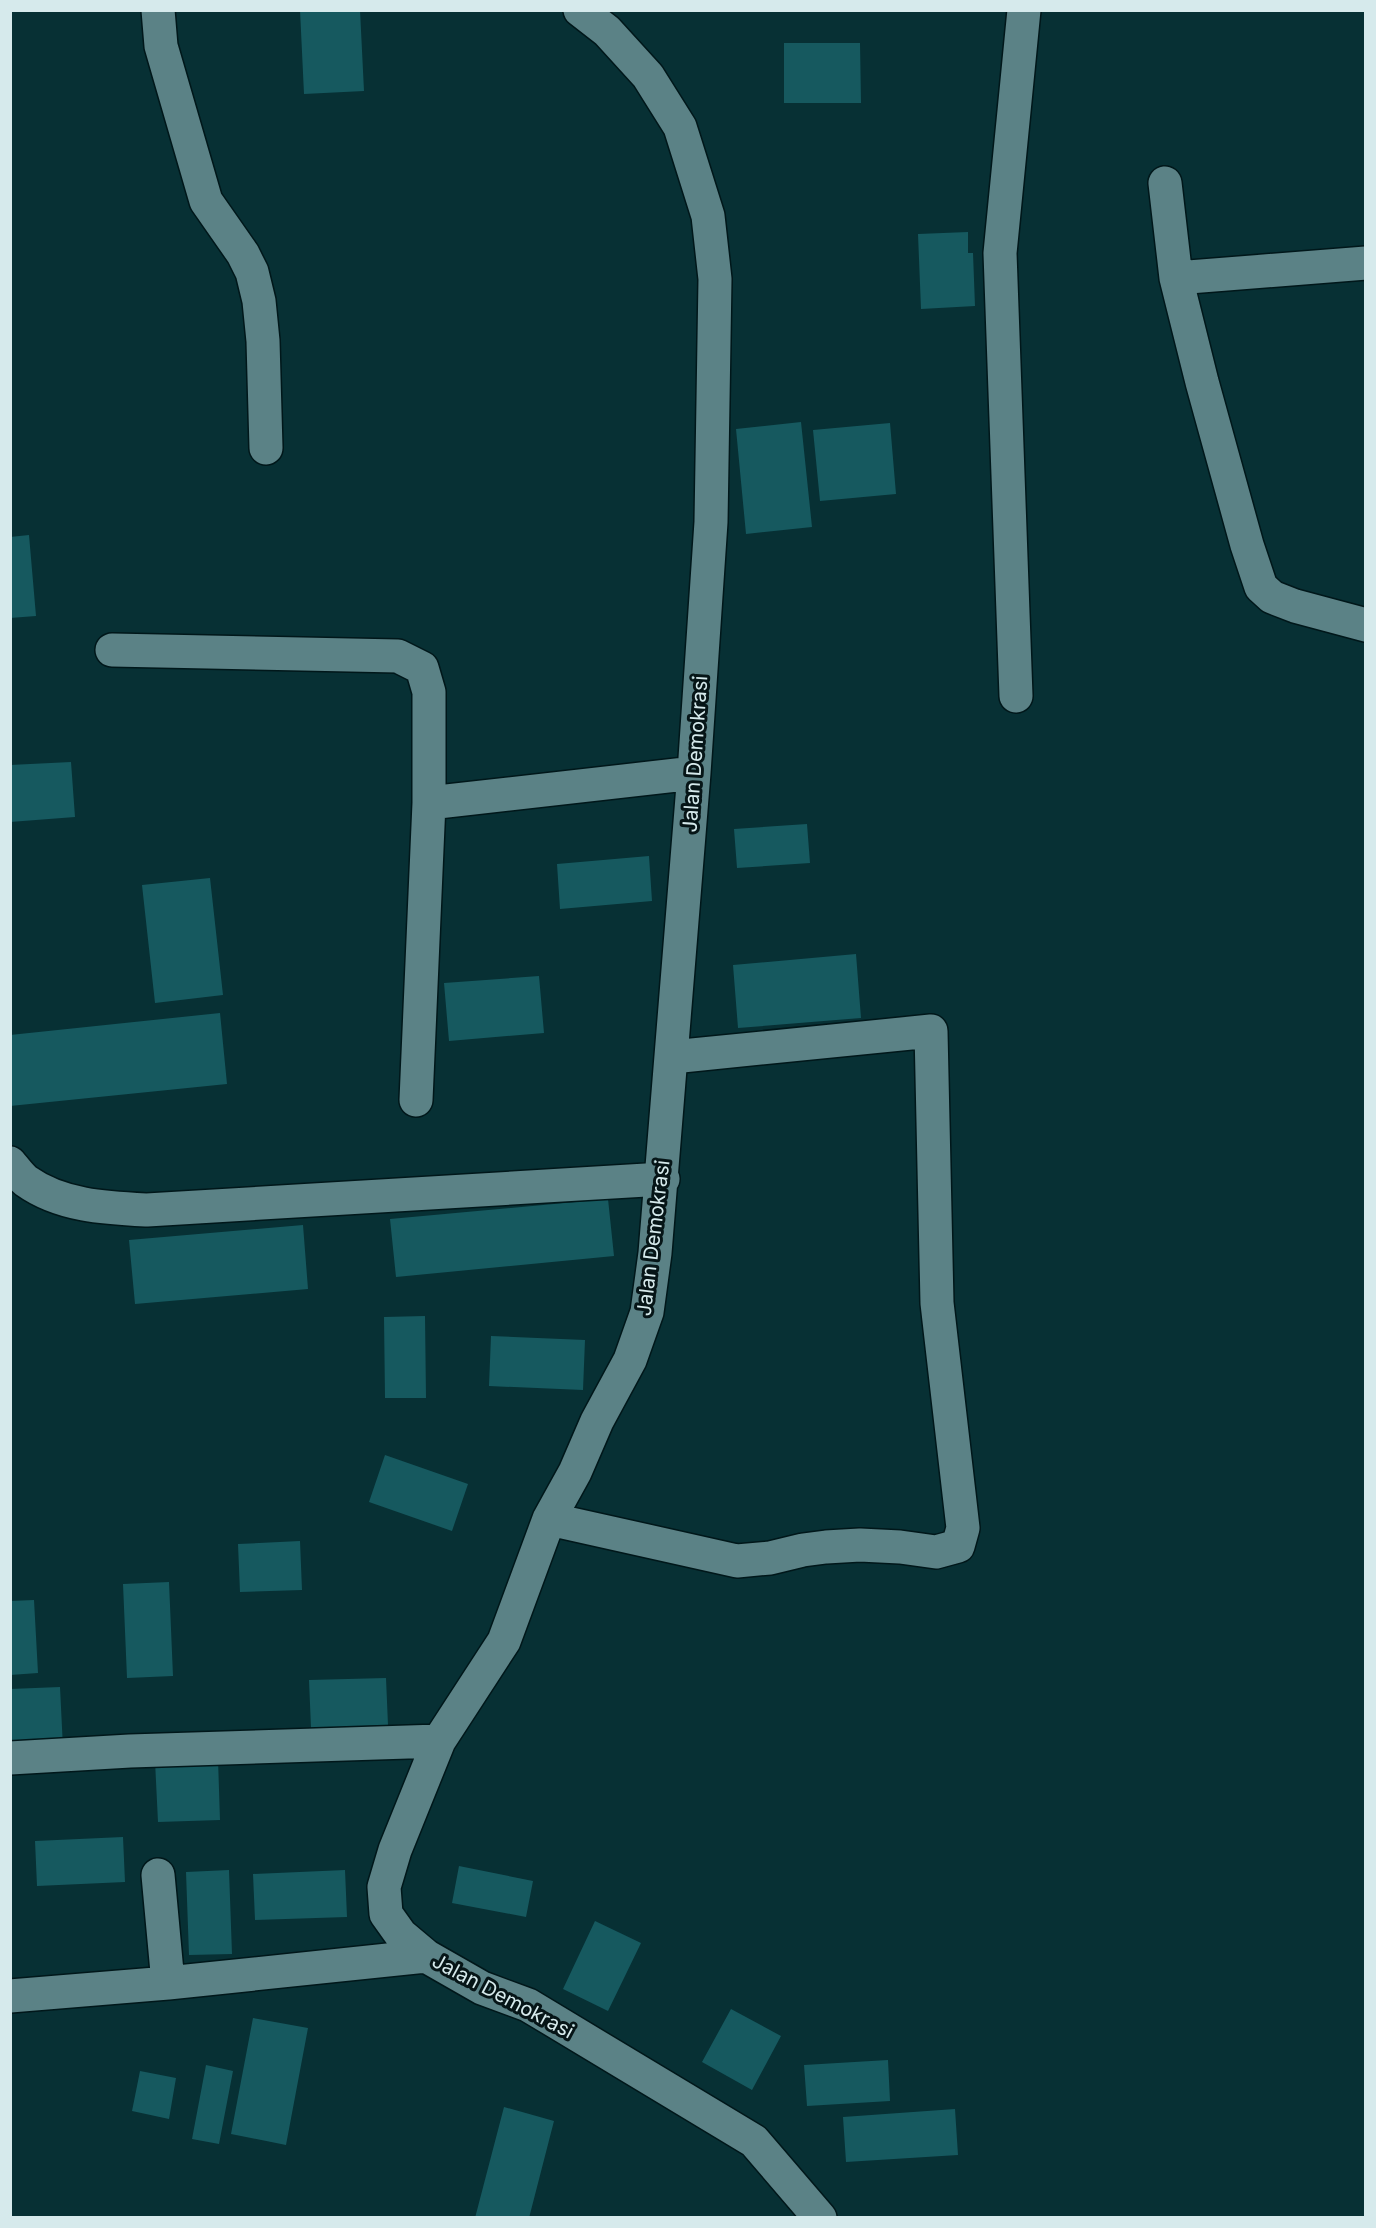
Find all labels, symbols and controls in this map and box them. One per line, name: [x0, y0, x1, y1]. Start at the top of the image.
street label: Jalan Demokrasi: [678, 675, 712, 833]
street label: Jalan Demokrasi: [632, 1159, 674, 1317]
street label: Jalan Demokrasi: [428, 1949, 578, 2043]

